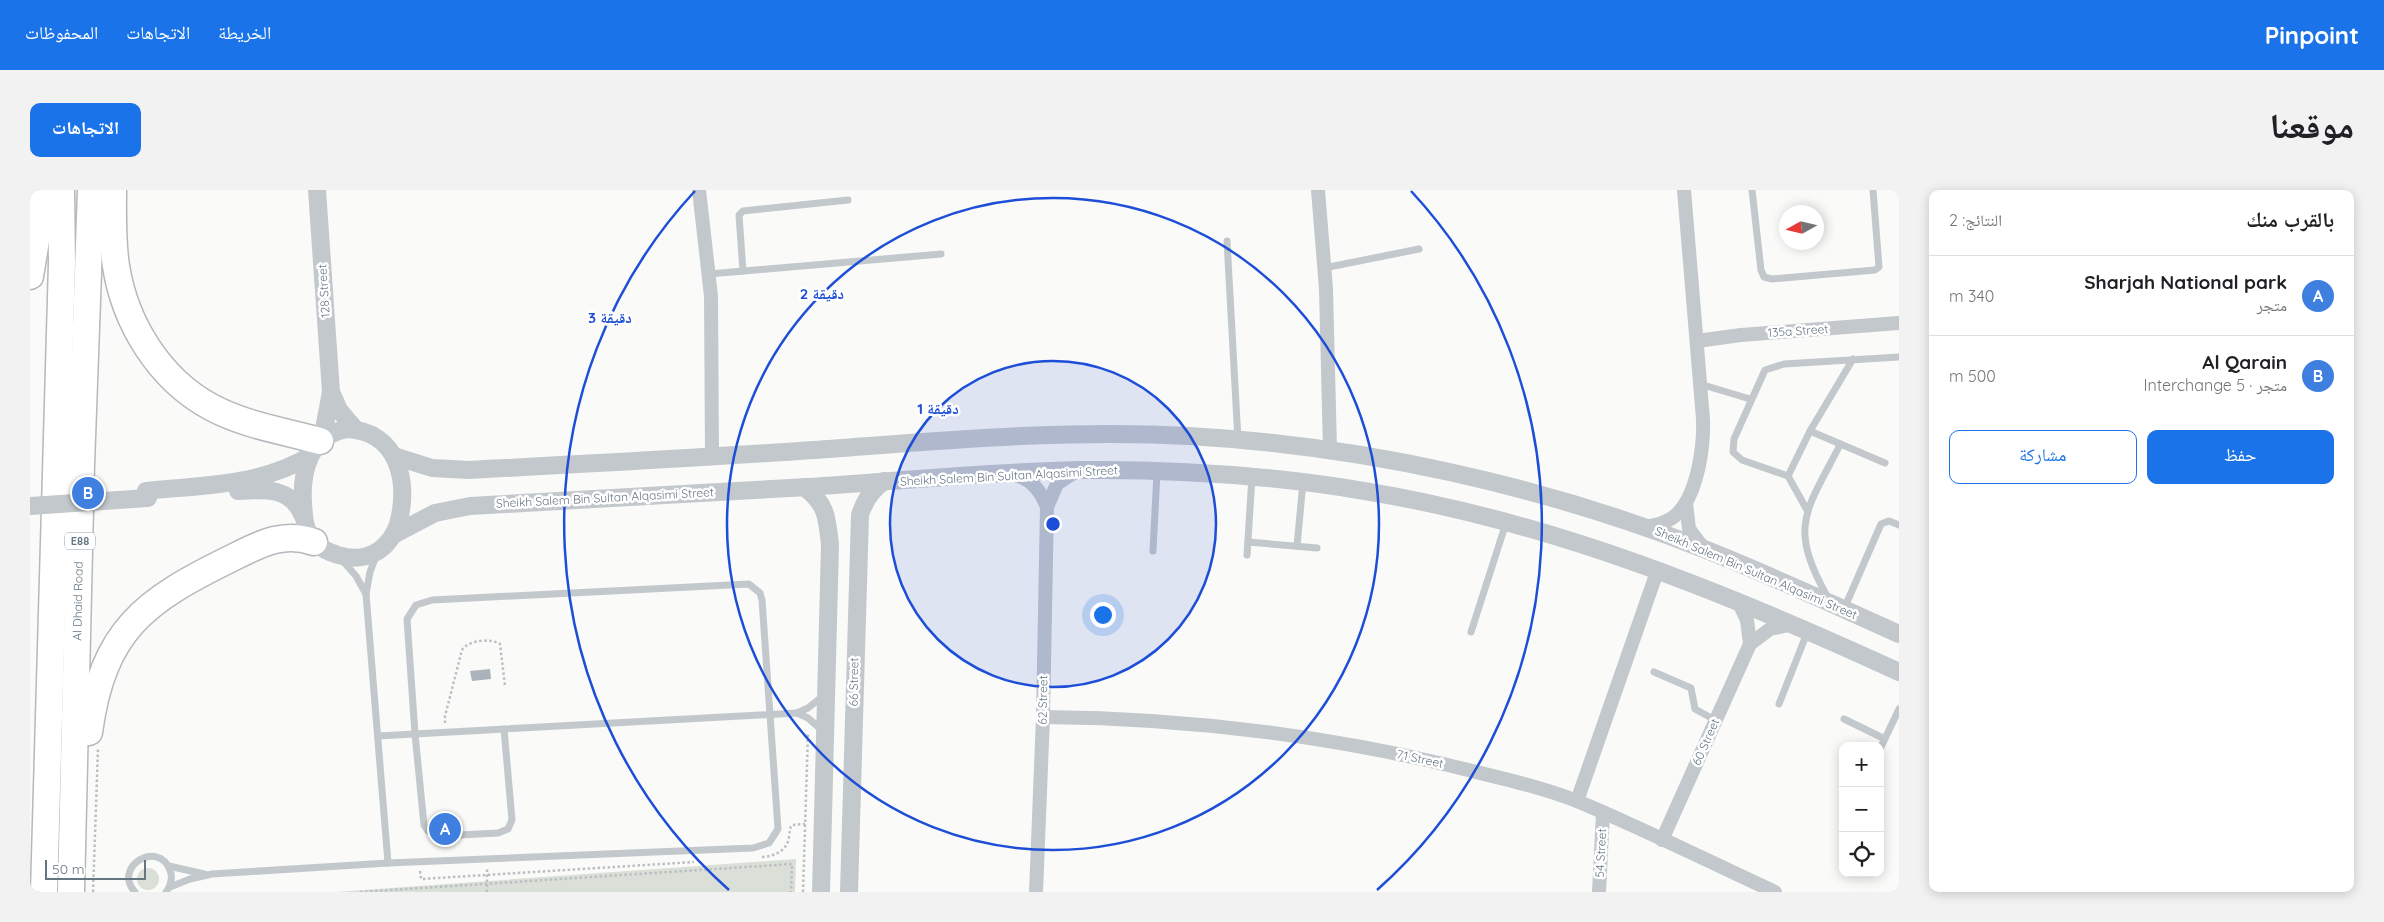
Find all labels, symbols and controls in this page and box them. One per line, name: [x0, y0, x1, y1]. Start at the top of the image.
text: Pinpoint: [2265, 20, 2359, 50]
text: المحفوظات: [25, 21, 98, 44]
text: الاتجاهات: [126, 21, 190, 44]
text: الخريطة: [218, 21, 271, 44]
button: الاتجاهات: [30, 103, 141, 157]
text: موقعنا: [2269, 103, 2354, 147]
north arrow: [1779, 205, 1824, 250]
text: بالقرب منك: [2246, 206, 2334, 232]
text: النتائج: 2: [1949, 210, 2002, 230]
street label: 128 Street: [314, 264, 333, 318]
text: Sharjah National park: [2084, 270, 2287, 294]
text: 2 دقيقة: [800, 284, 844, 303]
text: 340 m: [1949, 286, 1994, 306]
text: A: [2313, 286, 2323, 306]
text: متجر: [2257, 295, 2287, 315]
text: 3 دقيقة: [588, 308, 632, 327]
street label: 135a Street: [1767, 321, 1829, 340]
text: Al Qarain: [2202, 350, 2287, 374]
text: 500 m: [1949, 366, 1996, 386]
text: B: [2313, 366, 2323, 386]
text: متجر · Interchange 5: [2143, 375, 2287, 395]
text: 1 دقيقة: [917, 399, 959, 418]
button: مشاركة: [1949, 430, 2137, 484]
button: حفظ: [2147, 430, 2334, 484]
street label: Sheikh Salem Bin Sultan Alqasimi Street: [900, 462, 1118, 489]
pin: B: [72, 474, 104, 512]
street label: Sheikh Salem Bin Sultan Alqasimi Street: [496, 484, 714, 511]
centre of rings: [1044, 515, 1062, 533]
street label: Sheikh Salem Bin Sultan Alqasimi Street: [1653, 523, 1860, 622]
road number: E88: [65, 532, 95, 550]
street label: Al Dhaid Road: [69, 561, 86, 641]
your location: [1090, 602, 1116, 628]
street label: 66 Street: [846, 657, 861, 707]
street label: 62 Street: [1035, 675, 1050, 725]
street label: 60 Street: [1689, 716, 1722, 768]
map controls: [1839, 742, 1884, 877]
button: +: [1839, 742, 1884, 787]
street label: 71 Street: [1395, 746, 1445, 771]
button: −: [1839, 787, 1884, 832]
pin: A: [429, 810, 461, 848]
street label: 54 Street: [1592, 828, 1609, 878]
button: locate: [1839, 832, 1884, 877]
scale bar: [45, 857, 146, 880]
text: 50 m: [52, 860, 85, 878]

